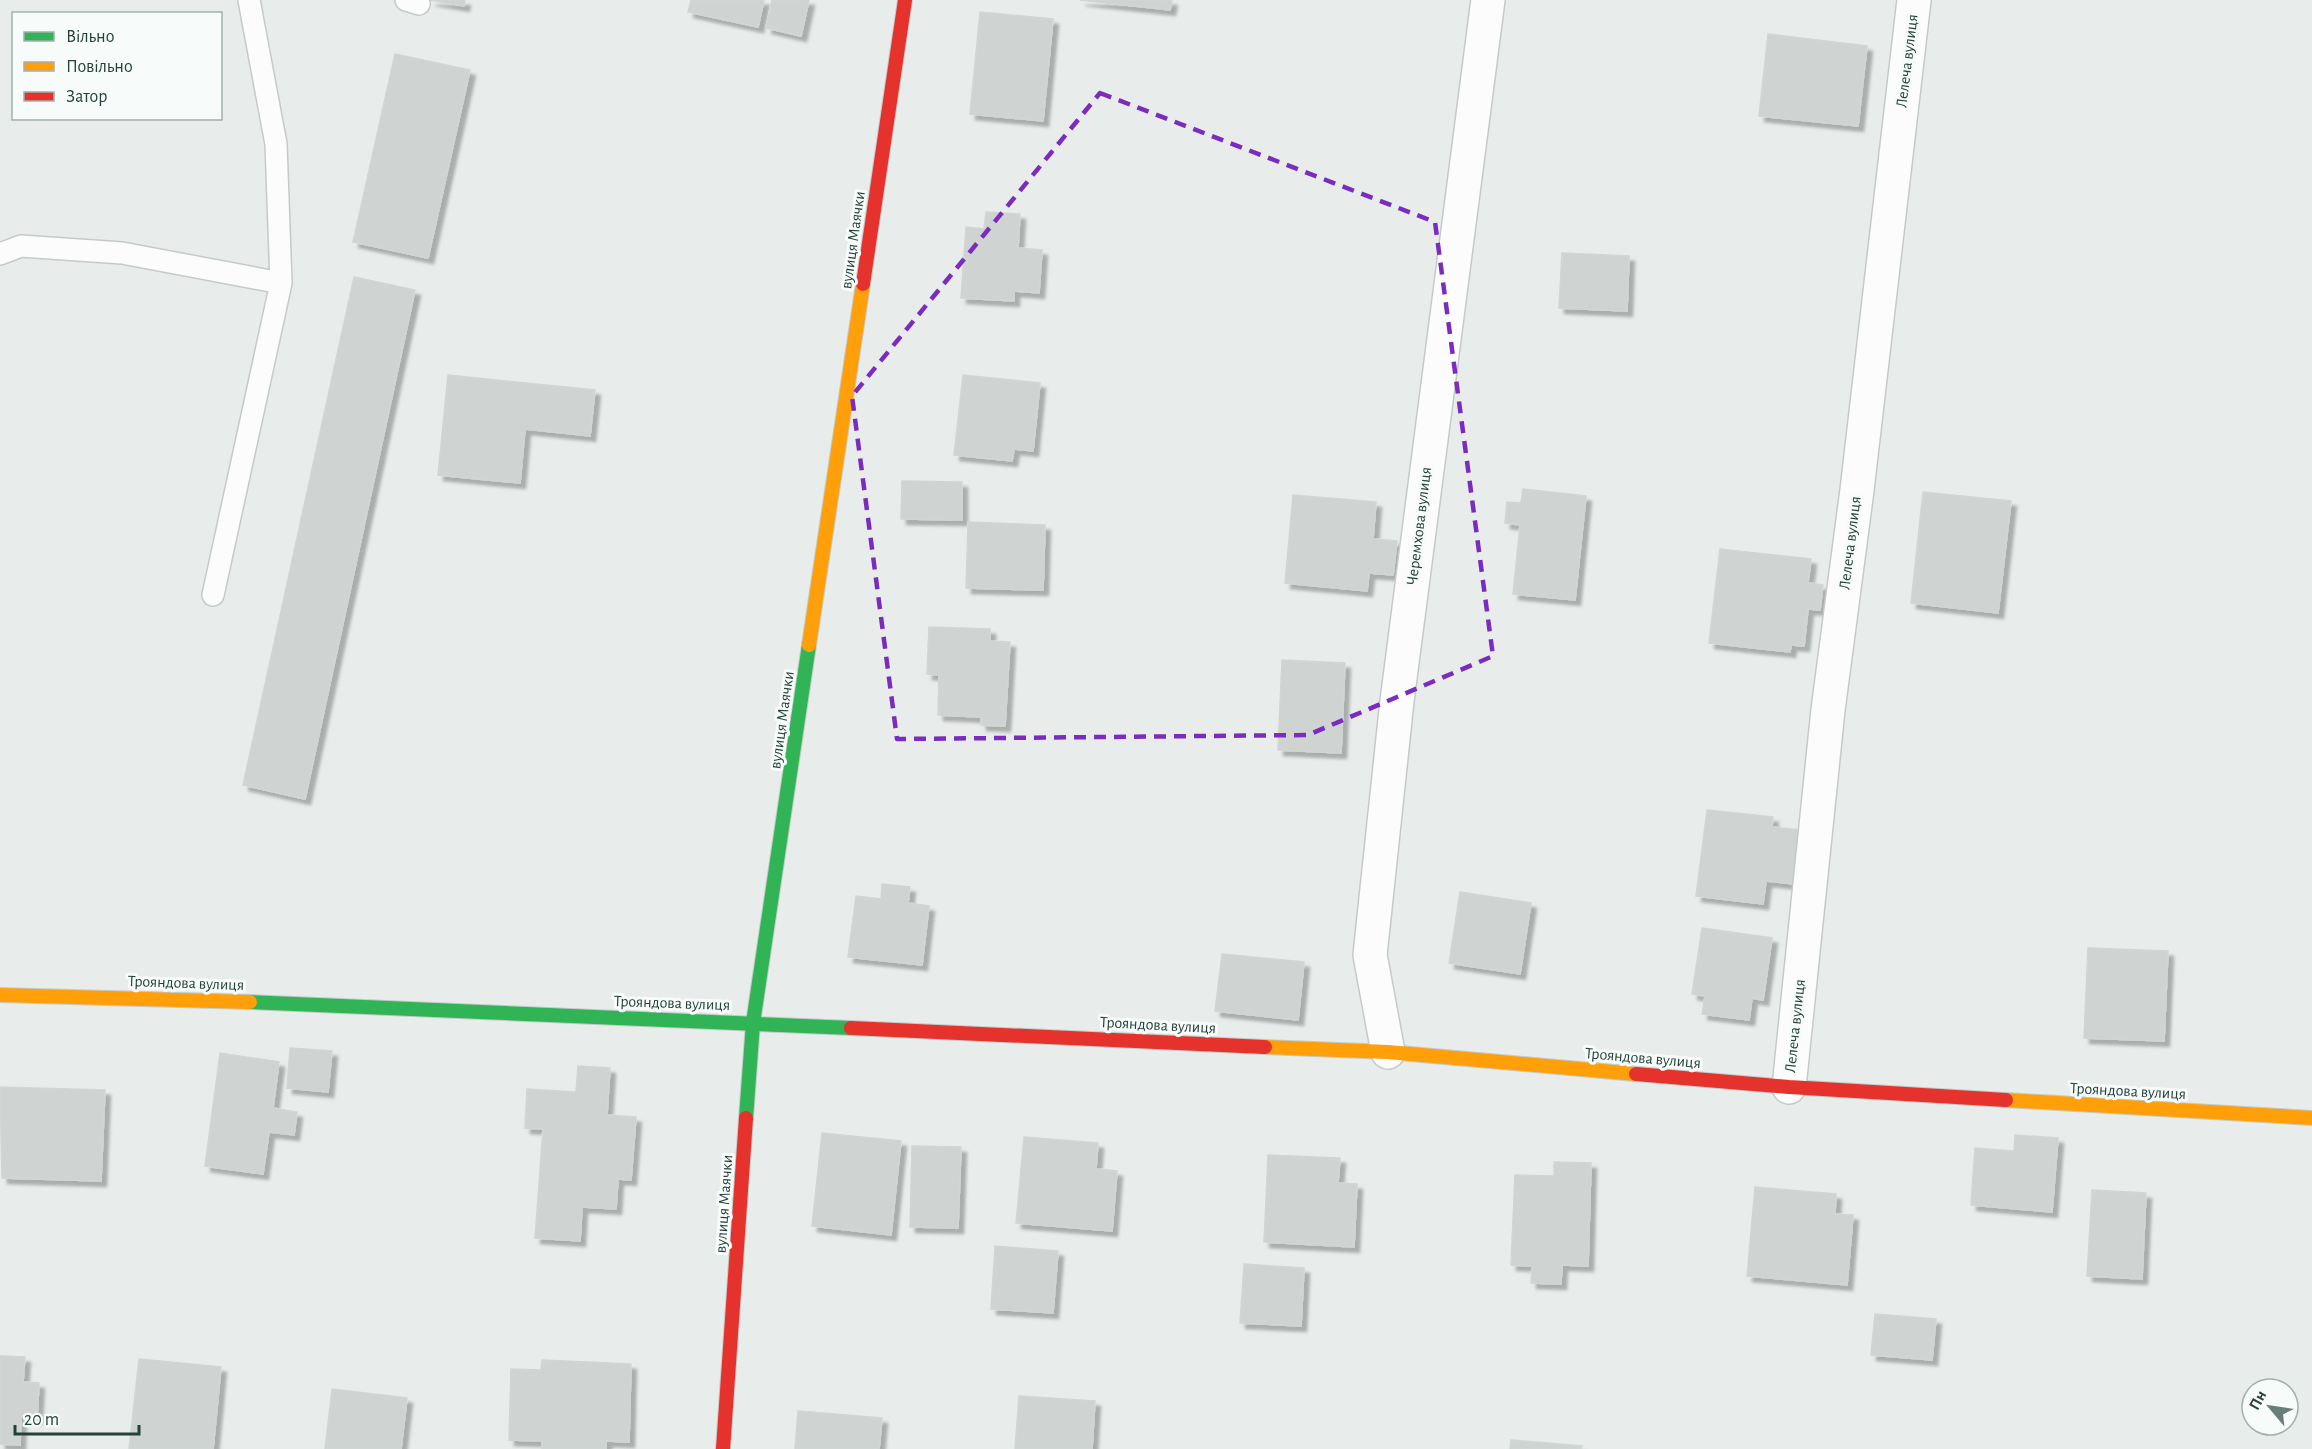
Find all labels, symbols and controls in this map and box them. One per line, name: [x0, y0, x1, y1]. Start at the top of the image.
legend: [12, 12, 222, 120]
street label: Лелеча вулиця: [1893, 13, 1922, 109]
text: Вільно: [66, 28, 114, 46]
text: Повільно: [66, 58, 133, 76]
text: Затор: [66, 88, 107, 106]
street label: вулиця Маячки: [838, 190, 869, 290]
street label: Черемхова вулиця: [1404, 466, 1435, 586]
street label: Лелеча вулиця: [1836, 495, 1865, 591]
street label: вулиця Маячки: [767, 670, 798, 770]
street label: Трояндова вулиця: [128, 973, 244, 994]
street label: Лелеча вулиця: [1782, 978, 1809, 1074]
street label: Трояндова вулиця: [614, 993, 730, 1014]
street label: Трояндова вулиця: [1099, 1014, 1216, 1037]
street label: Трояндова вулиця: [1584, 1045, 1702, 1072]
street label: Трояндова вулиця: [2069, 1080, 2186, 1103]
street label: вулиця Маячки: [713, 1154, 736, 1254]
north arrow: [2240, 1377, 2300, 1437]
text: Пн: [2246, 1388, 2269, 1413]
scale bar: [15, 1398, 140, 1436]
text: 20 m: [24, 1411, 59, 1429]

